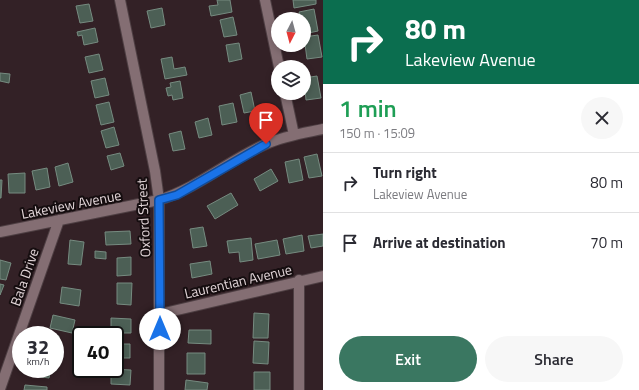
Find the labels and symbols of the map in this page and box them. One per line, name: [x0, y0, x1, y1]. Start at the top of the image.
north arrow: [271, 12, 311, 52]
pin: [249, 103, 283, 144]
street label: Oxford Street: [130, 178, 156, 258]
street label: Lakeview Avenue: [19, 184, 123, 224]
street label: Bala Drive: [4, 245, 44, 309]
street label: Laurentian Avenue: [182, 258, 294, 304]
position arrow: [139, 308, 181, 350]
speed limit sign: 40: [72, 326, 124, 378]

